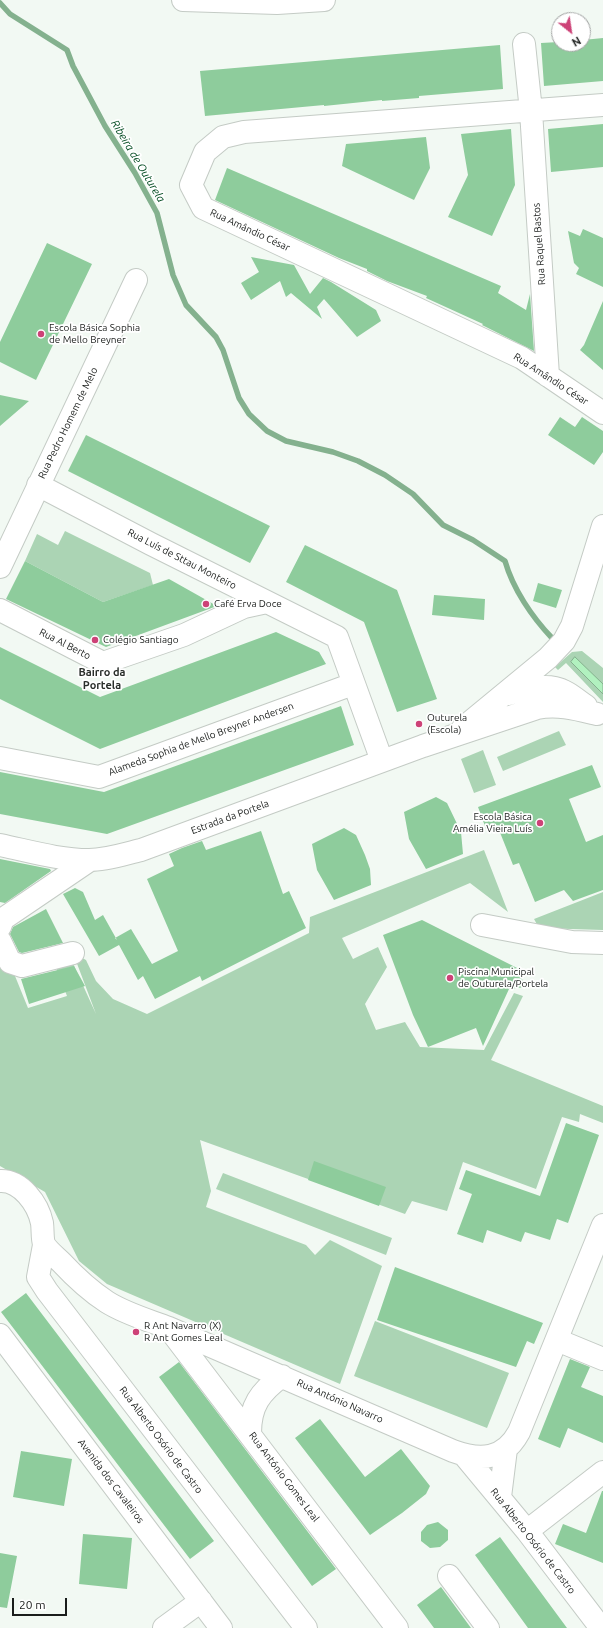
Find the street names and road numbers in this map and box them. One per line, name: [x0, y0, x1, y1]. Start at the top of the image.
street label: Rua Raquel Bastos: [530, 202, 548, 286]
street label: Rua Amândio César: [208, 206, 292, 254]
street label: Rua Amândio César: [511, 350, 591, 408]
street label: Rua Pedro Homem de Melo: [36, 365, 100, 481]
street label: Rua Luís de Sttau Monteiro: [125, 526, 239, 592]
street label: Rua Al Berto: [37, 626, 93, 662]
street label: Alameda Sophia de Mello Breyner Andersen: [107, 700, 295, 778]
street label: Estrada da Portela: [189, 797, 271, 837]
street label: Rua António Navarro: [295, 1377, 385, 1425]
street label: Rua Alberto Osório de Castro: [117, 1384, 205, 1496]
street label: Rua António Gomes Leal: [246, 1430, 322, 1524]
street label: Avenida dos Cavaleiros: [75, 1437, 147, 1525]
street label: Rua Alberto Osório de Castro: [488, 1486, 578, 1596]

